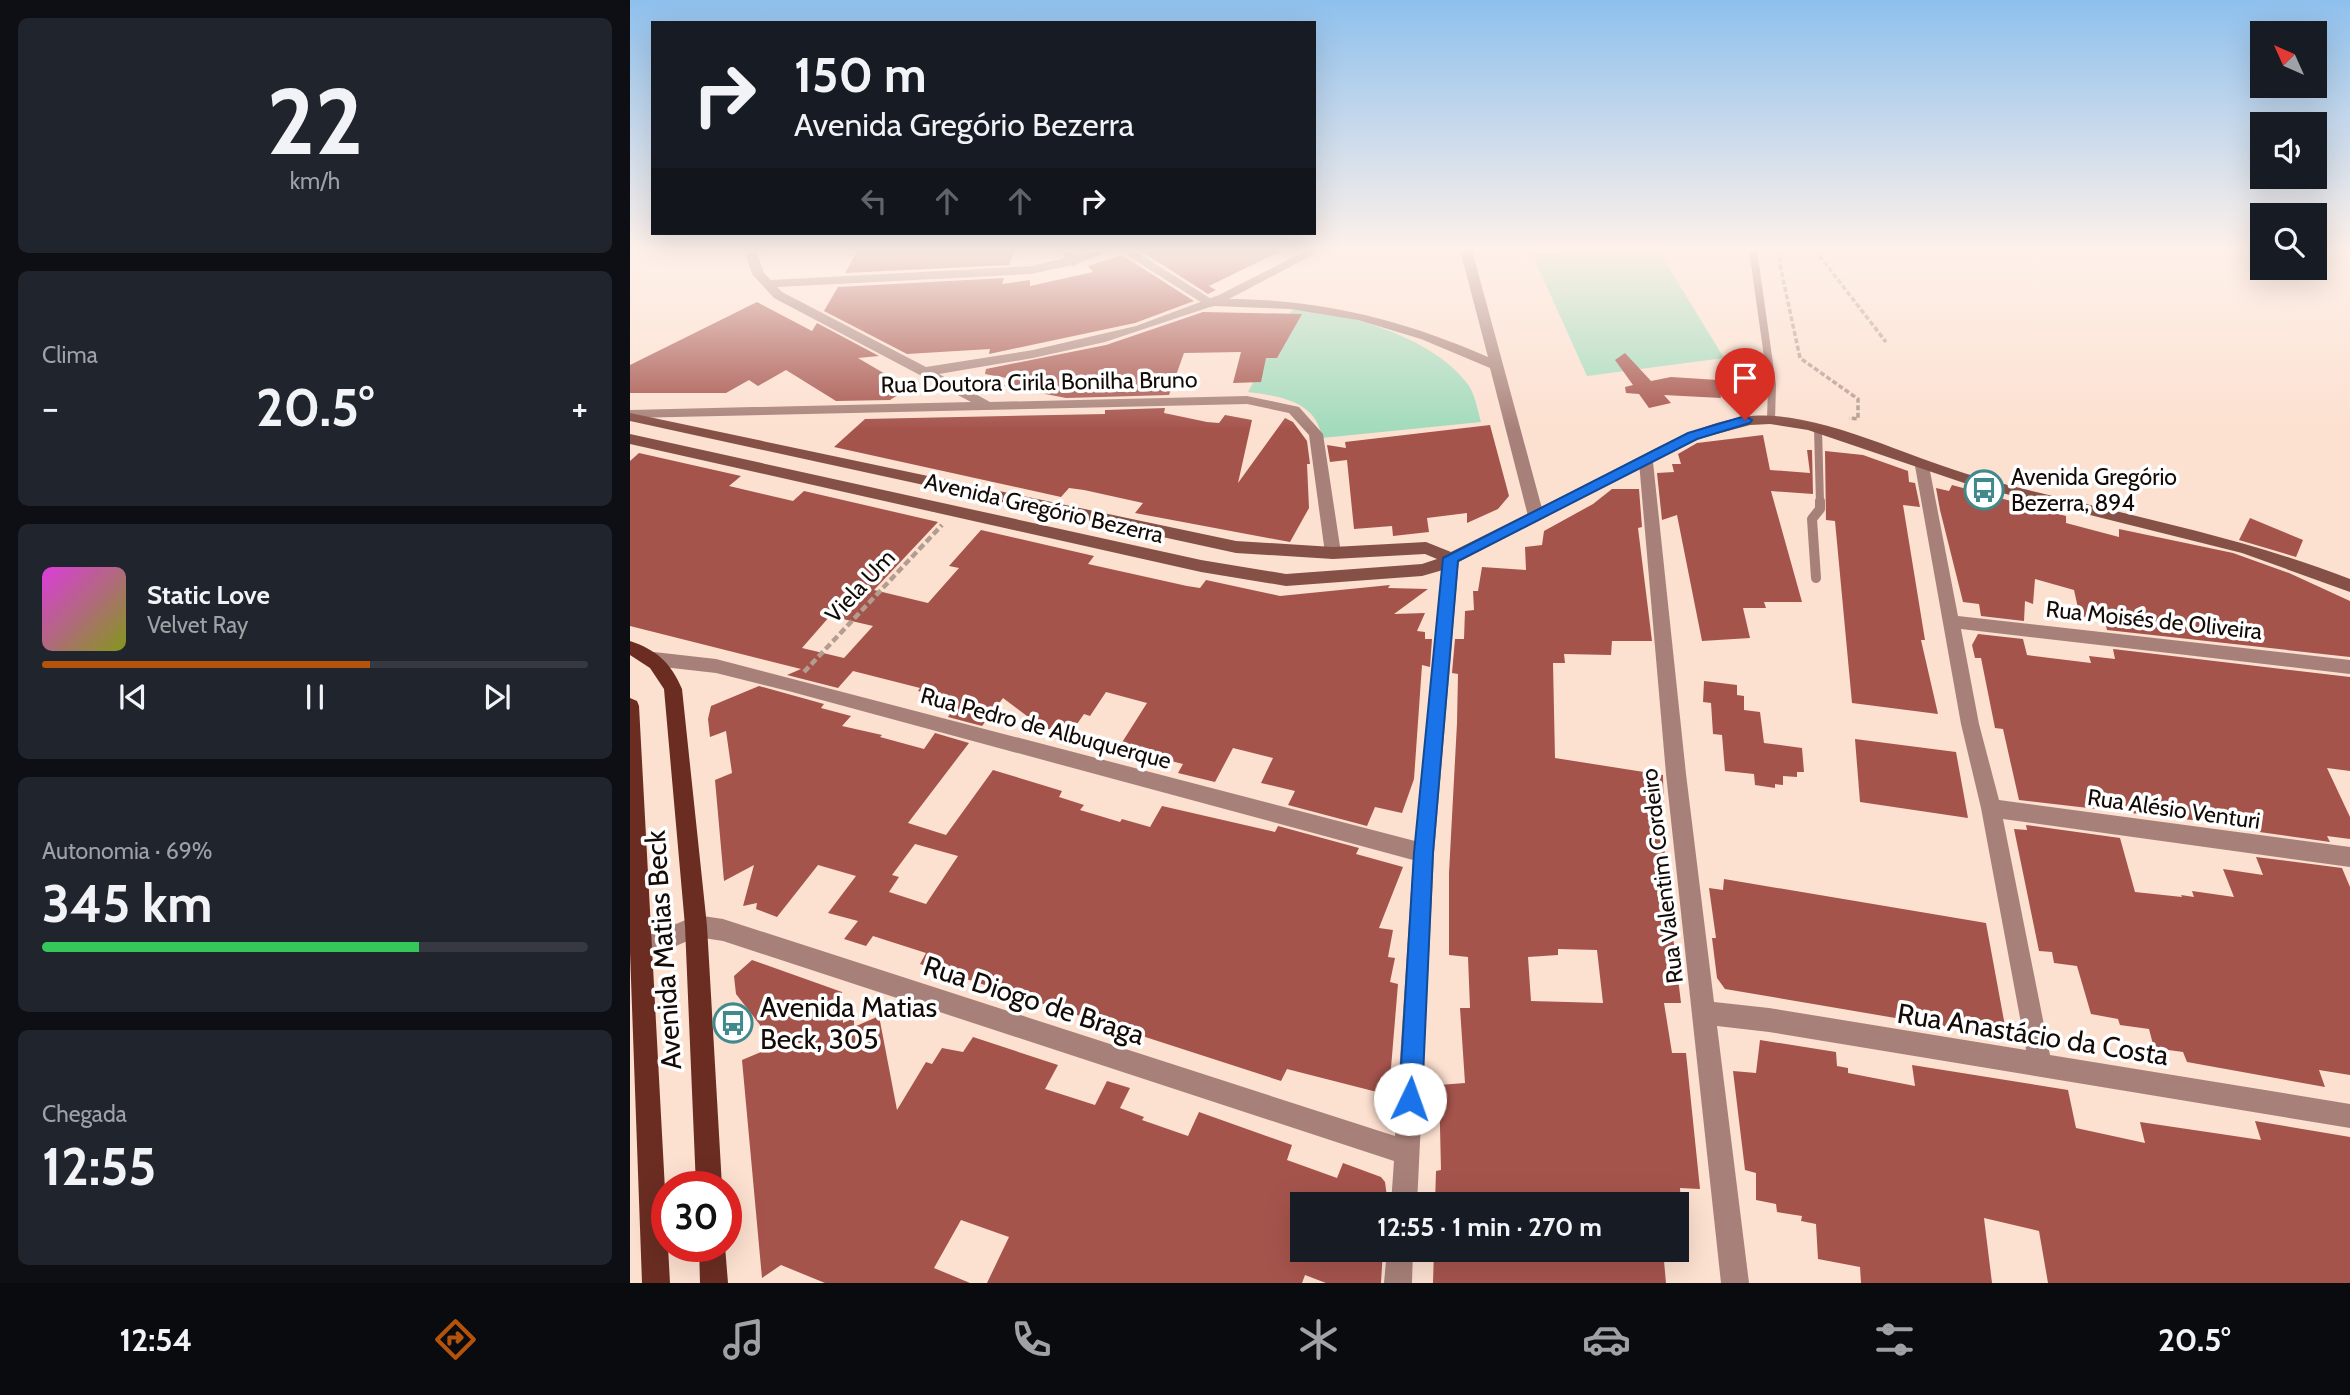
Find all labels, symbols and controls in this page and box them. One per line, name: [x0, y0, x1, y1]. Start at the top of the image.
north arrow: [2250, 21, 2328, 98]
map controls: [2250, 21, 2327, 280]
text: 150 m: [794, 45, 927, 104]
icon: right: [679, 49, 770, 140]
text: 22: [267, 66, 363, 177]
text: Avenida Gregório Bezerra: [794, 105, 1134, 144]
button: sound: [2250, 112, 2327, 189]
text: km/h: [290, 167, 340, 195]
icon: left: [855, 182, 893, 220]
icon: ahead: [928, 182, 966, 220]
icon: ahead: [1001, 182, 1039, 220]
icon: right: [1074, 182, 1112, 220]
button: search: [2250, 203, 2327, 280]
text: Clima: [42, 341, 98, 369]
pin: [1715, 348, 1775, 420]
icon: arrive: [1726, 359, 1764, 397]
street label: Rua Doutora Cirila Bonilha Bruno: [880, 365, 1198, 399]
text: 20.5°: [256, 376, 374, 439]
text: −: [42, 384, 59, 431]
text: +: [571, 384, 588, 431]
place label: Avenida Gregório Bezerra, 894: [2011, 463, 2177, 517]
street label: Avenida Gregório Bezerra: [922, 467, 1166, 549]
bus stop icon: Avenida Gregório Bezerra, 894: [1963, 469, 2005, 511]
street label: Viela Um: [819, 544, 901, 628]
text: Static Love: [147, 579, 270, 611]
street label: Rua Moisés de Oliveira: [2044, 595, 2264, 645]
text: Velvet Ray: [147, 611, 248, 639]
icon: previous: [114, 678, 152, 716]
icon: pause: [296, 678, 334, 716]
icon: next: [478, 678, 516, 716]
street label: Rua Pedro de Albuquerque: [918, 681, 1175, 775]
street label: Rua Valentim Cordeiro: [1635, 767, 1689, 985]
street label: Rua Alésio Venturi: [2086, 783, 2262, 835]
street label: Avenida Matias Beck: [638, 829, 688, 1071]
text: Autonomia · 69%: [42, 837, 212, 865]
text: 345 km: [42, 872, 212, 935]
street label: Rua Diogo de Braga: [919, 948, 1149, 1052]
place label: Avenida Matias Beck, 305: [760, 990, 937, 1056]
street label: Rua Anastácio da Costa: [1895, 996, 2172, 1072]
bus stop icon: Avenida Matias Beck, 305: [712, 1002, 754, 1044]
position arrow: [1373, 1062, 1447, 1136]
text: Chegada: [42, 1100, 127, 1128]
text: 12:55: [42, 1135, 156, 1198]
speed limit sign: 30: [651, 1171, 742, 1262]
text: 12:55 · 1 min · 270 m: [1377, 1211, 1602, 1243]
icon: directions: [431, 1315, 480, 1364]
icon: music: [719, 1315, 768, 1364]
icon: phone: [1007, 1315, 1056, 1364]
icon: climate: [1294, 1315, 1343, 1364]
icon: car: [1582, 1315, 1631, 1364]
icon: filters: [1870, 1315, 1919, 1364]
text: 12:54: [119, 1320, 192, 1359]
text: 20.5°: [2158, 1320, 2231, 1359]

